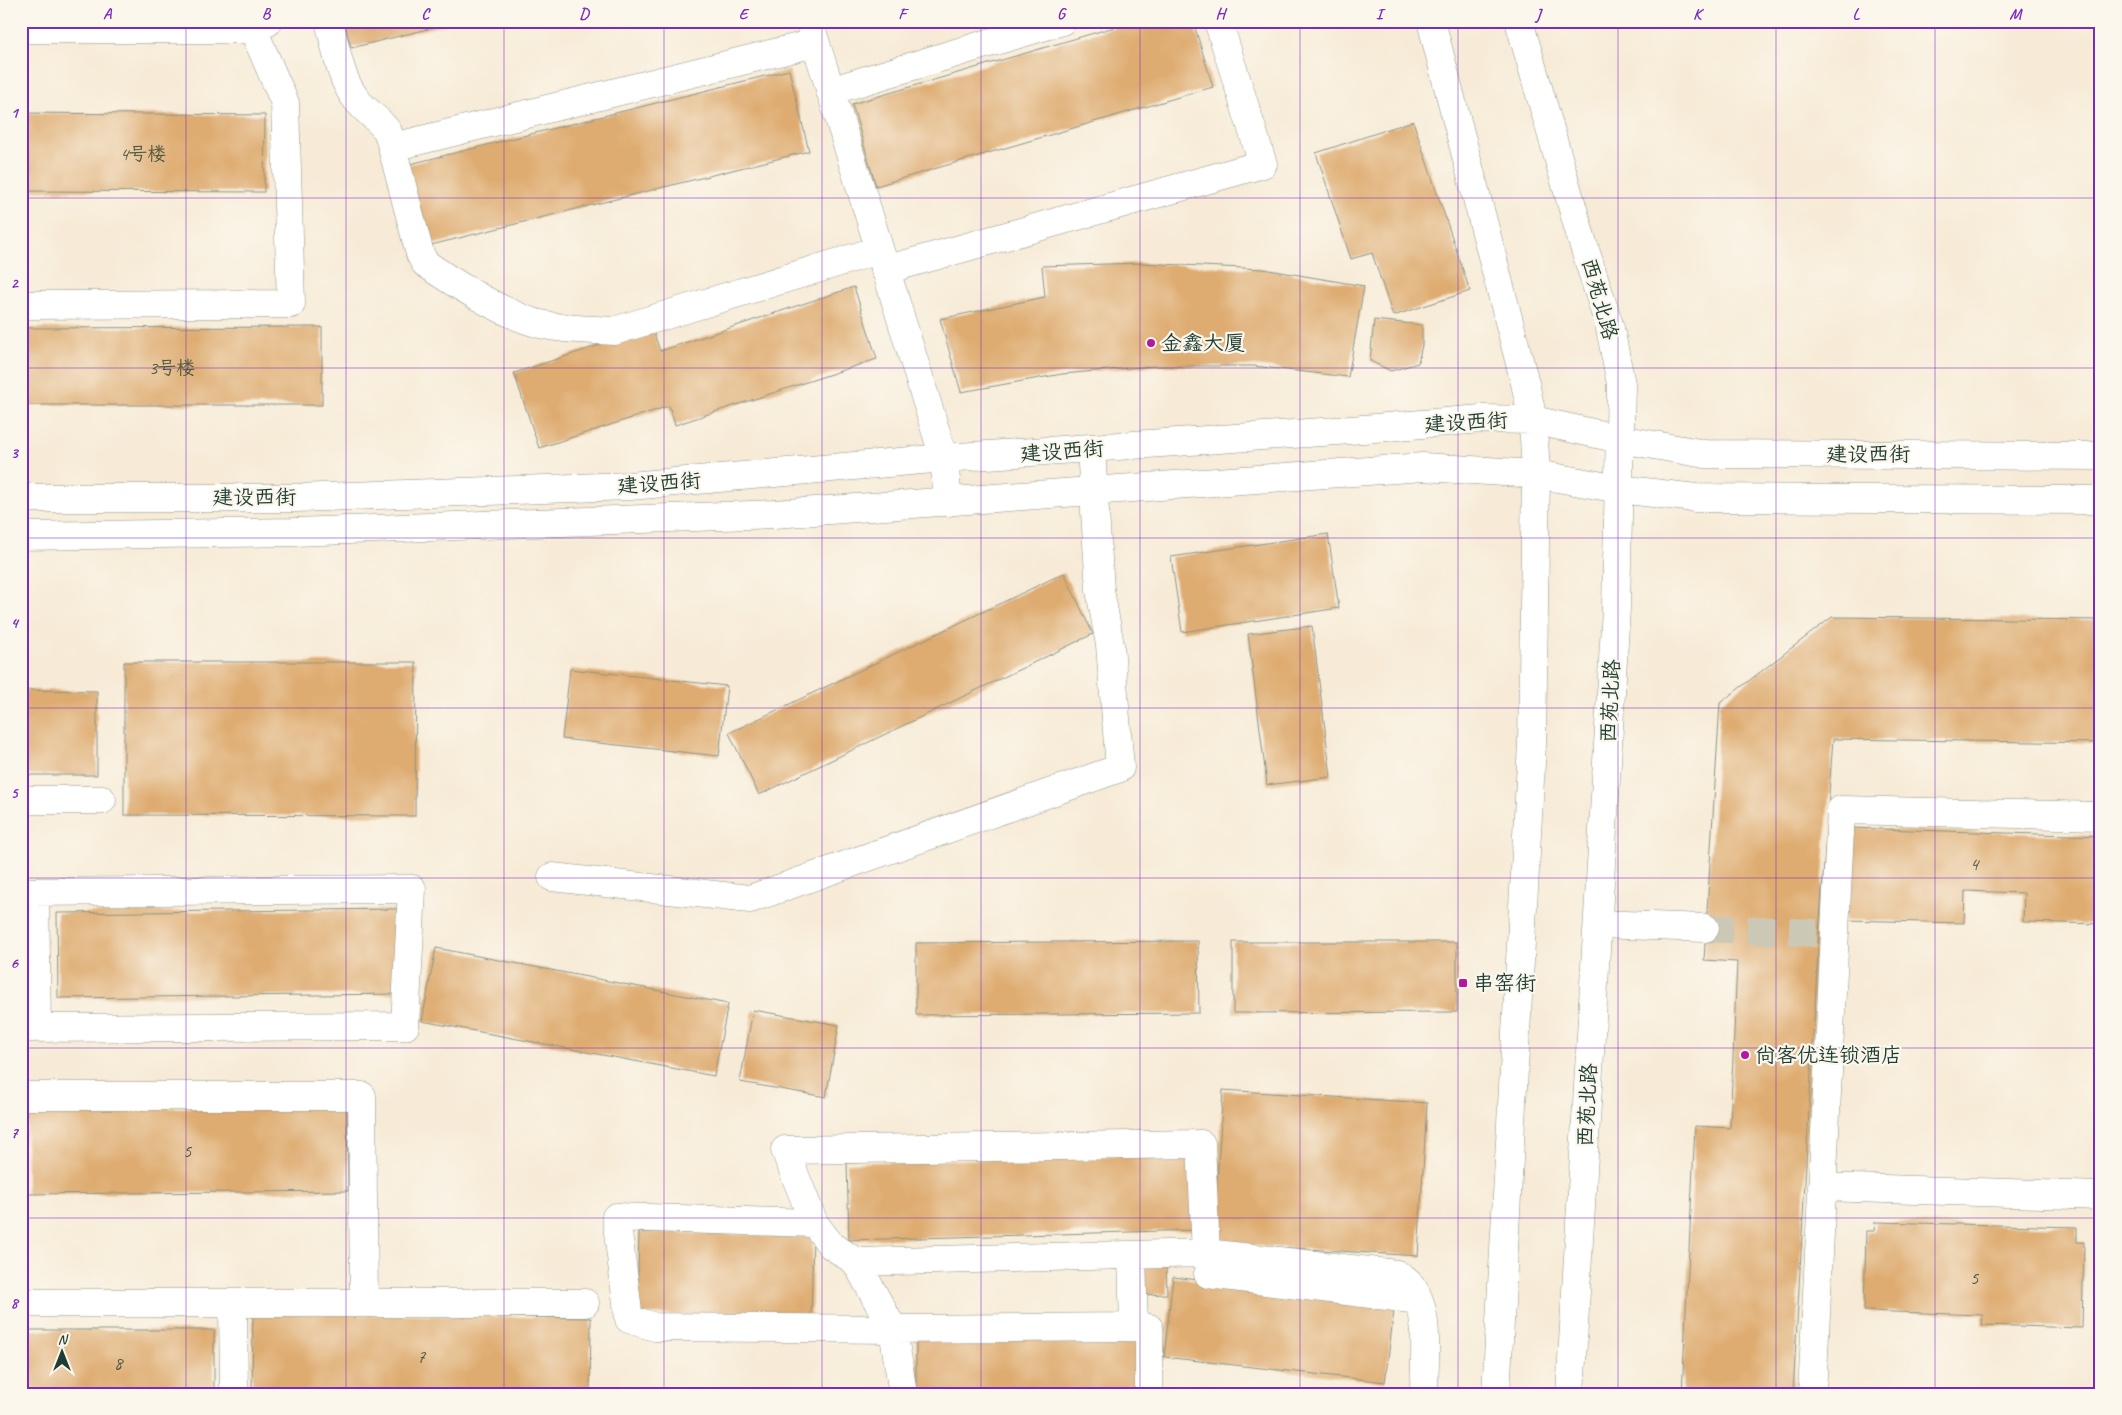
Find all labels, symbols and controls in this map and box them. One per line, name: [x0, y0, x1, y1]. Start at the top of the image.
text: A: [103, 4, 113, 24]
text: B: [262, 4, 272, 24]
text: C: [421, 4, 431, 24]
text: D: [579, 4, 590, 24]
text: E: [739, 4, 750, 24]
text: F: [898, 4, 909, 24]
text: G: [1057, 4, 1067, 24]
text: H: [1215, 4, 1227, 24]
text: I: [1376, 4, 1386, 24]
text: J: [1534, 4, 1543, 24]
text: K: [1693, 4, 1705, 24]
text: L: [1853, 4, 1861, 24]
text: M: [2009, 4, 2023, 24]
text: 1: [10, 103, 19, 123]
house number: 4号楼: [120, 142, 166, 166]
street label: 西苑北路: [1576, 255, 1624, 343]
text: 2: [10, 273, 19, 293]
place label: 金鑫大厦: [1161, 330, 1245, 356]
marker: 金鑫大厦: [1145, 337, 1157, 349]
house number: 3号楼: [149, 356, 195, 380]
street label: 建设西街: [1423, 407, 1509, 437]
street label: 建设西街: [1019, 435, 1105, 467]
street label: 建设西街: [1826, 441, 1910, 467]
text: 3: [10, 443, 19, 463]
street label: 建设西街: [616, 467, 702, 499]
street label: 建设西街: [212, 484, 296, 510]
text: 4: [10, 613, 19, 633]
street label: 西苑北路: [1595, 658, 1625, 744]
text: 5: [11, 783, 20, 803]
house number: 4: [1970, 852, 1981, 876]
text: 6: [10, 953, 19, 973]
place label: 串窑街: [1473, 970, 1536, 996]
marker: 串窑街: [1457, 977, 1469, 989]
place label: 尚客优连锁酒店: [1755, 1042, 1902, 1068]
marker: 尚客优连锁酒店: [1739, 1049, 1751, 1061]
street label: 西苑北路: [1572, 1062, 1602, 1148]
text: 7: [10, 1123, 19, 1143]
house number: 5: [183, 1139, 193, 1163]
house number: 5: [1970, 1266, 1980, 1290]
text: 8: [10, 1293, 19, 1313]
north arrow: [38, 1328, 88, 1378]
text: N: [58, 1331, 69, 1348]
house number: 7: [417, 1345, 427, 1369]
house number: 8: [114, 1351, 125, 1375]

